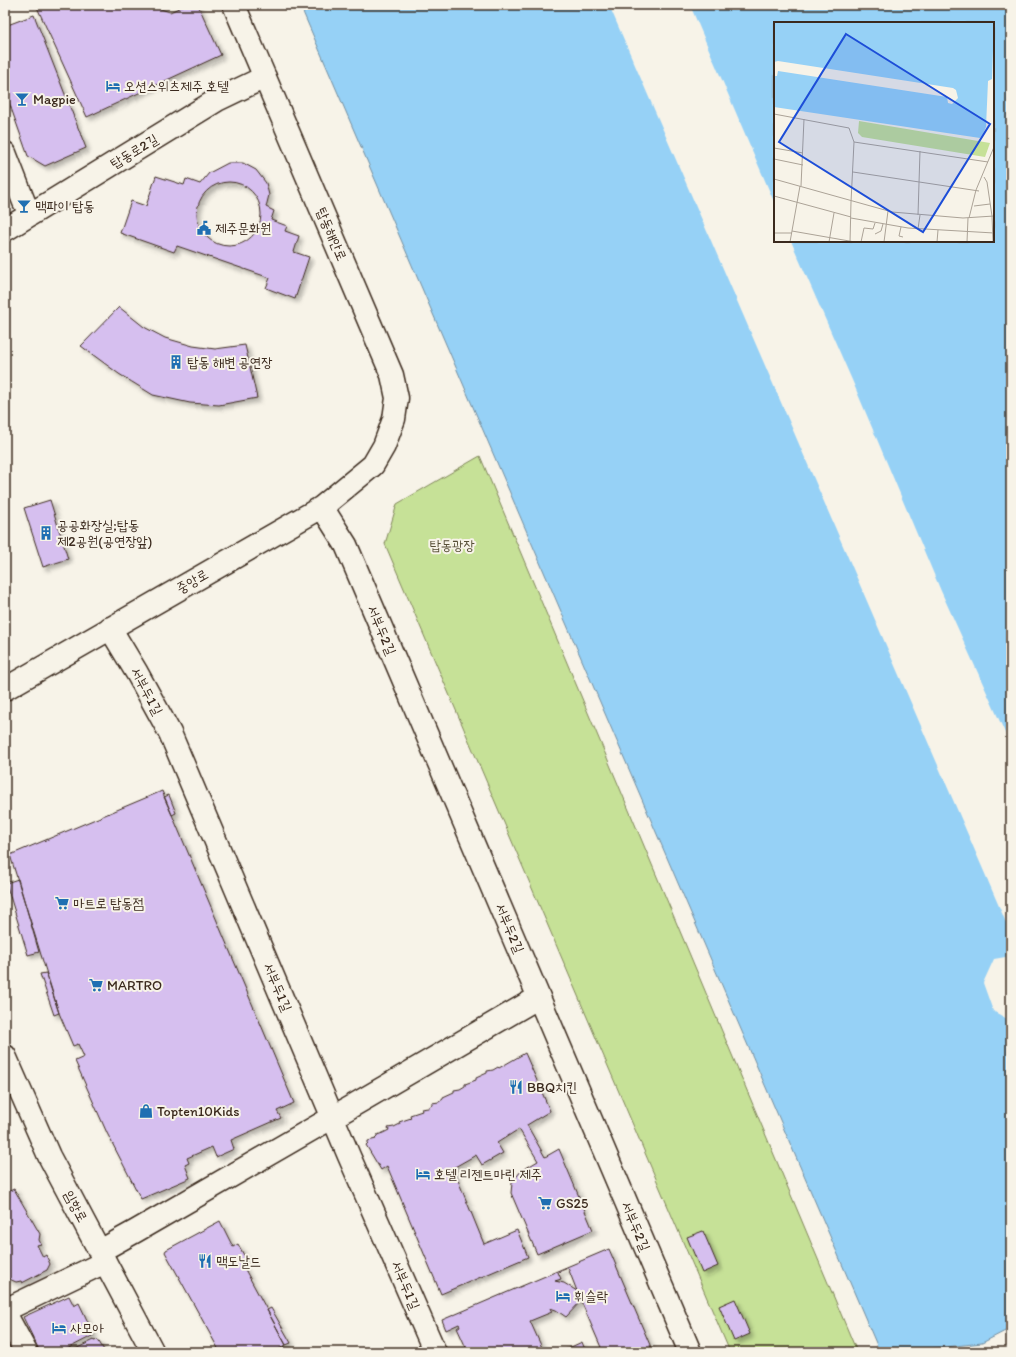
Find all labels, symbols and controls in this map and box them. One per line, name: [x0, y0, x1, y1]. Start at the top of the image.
inset map: [774, 22, 994, 242]
hotel icon: 오션스위츠제주 호텔: [105, 78, 121, 94]
place label: 오션스위츠제주 호텔: [124, 78, 229, 95]
bar icon: Magpie: [14, 91, 30, 107]
place label: Magpie: [33, 91, 76, 108]
street label: 탑동로2길: [107, 130, 162, 172]
bar icon: 맥파이 탑동: [16, 198, 32, 214]
place label: 맥파이 탑동: [35, 198, 94, 215]
street label: 탑동해안로: [313, 205, 350, 263]
public building icon: 제주문화원: [196, 220, 212, 236]
place label: 제주문화원: [215, 220, 271, 237]
building icon: 탑동 해변 공연장: [168, 354, 184, 370]
place label: 탑동 해변 공연장: [187, 354, 273, 371]
place label: 공공화장실;탑동 제2공원(공연장앞): [57, 517, 152, 550]
building icon: 공공화장실;탑동 제2공원(공연장앞): [38, 525, 54, 541]
park label: 탑동광장: [429, 537, 475, 554]
street label: 중앙로: [173, 566, 211, 597]
street label: 서부두2길: [363, 603, 400, 658]
street label: 서부두1길: [127, 664, 167, 719]
supermarket icon: 마트로 탑동점: [54, 895, 70, 911]
place label: 마트로 탑동점: [73, 895, 144, 912]
street label: 서부두2길: [491, 901, 528, 956]
street label: 서부두1길: [260, 960, 296, 1015]
supermarket icon: MARTRO: [88, 977, 104, 993]
place label: MARTRO: [107, 977, 162, 994]
restaurant icon: BBQ치킨: [508, 1079, 524, 1095]
place label: BBQ치킨: [527, 1079, 578, 1096]
shop icon: Topten10Kids: [138, 1103, 154, 1119]
place label: Topten10Kids: [157, 1103, 239, 1120]
hotel icon: 호텔 리젠트마린 제주: [415, 1166, 431, 1182]
place label: 호텔 리젠트마린 제주: [434, 1166, 542, 1183]
street label: 임항로: [60, 1187, 91, 1225]
supermarket icon: GS25: [537, 1195, 553, 1211]
place label: GS25: [556, 1195, 588, 1212]
street label: 서부두2길: [617, 1199, 654, 1254]
restaurant icon: 맥도날드: [197, 1253, 213, 1269]
place label: 맥도날드: [216, 1253, 261, 1270]
street label: 서부두1길: [388, 1258, 424, 1313]
hotel icon: 휘슬락: [555, 1288, 571, 1304]
place label: 휘슬락: [574, 1288, 609, 1305]
hotel icon: 사모아: [51, 1320, 67, 1336]
place label: 사모아: [70, 1320, 105, 1337]

